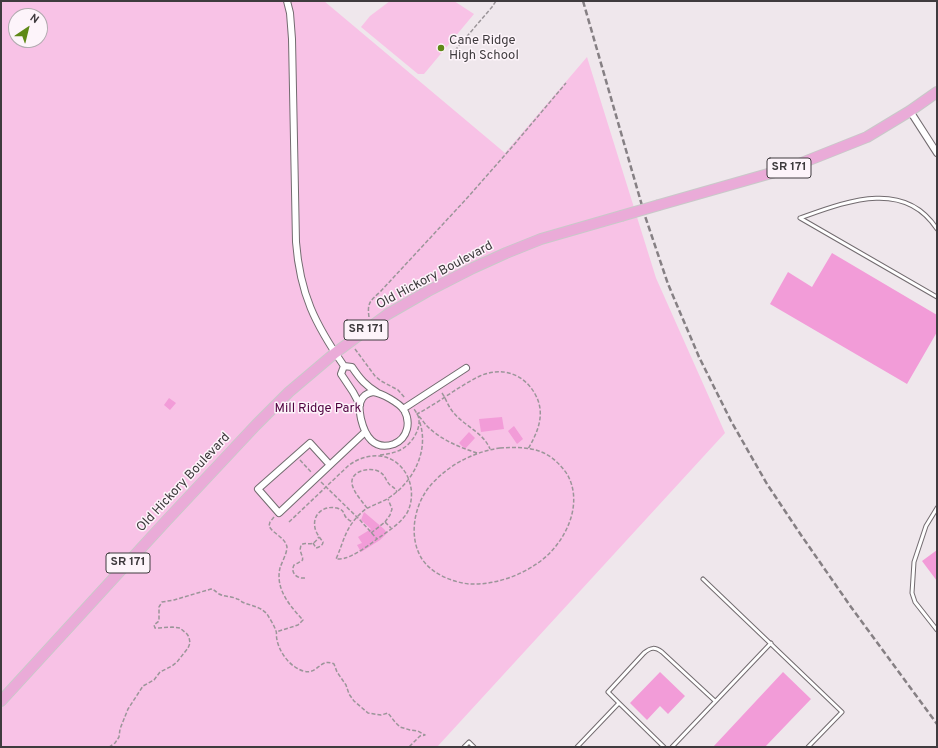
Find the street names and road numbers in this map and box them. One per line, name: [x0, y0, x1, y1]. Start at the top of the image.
road number: SR 171: [767, 158, 811, 178]
street label: Old Hickory Boulevard: [374, 239, 496, 313]
road number: SR 171: [344, 320, 388, 340]
street label: Old Hickory Boulevard: [134, 430, 234, 536]
road number: SR 171: [106, 553, 150, 573]

